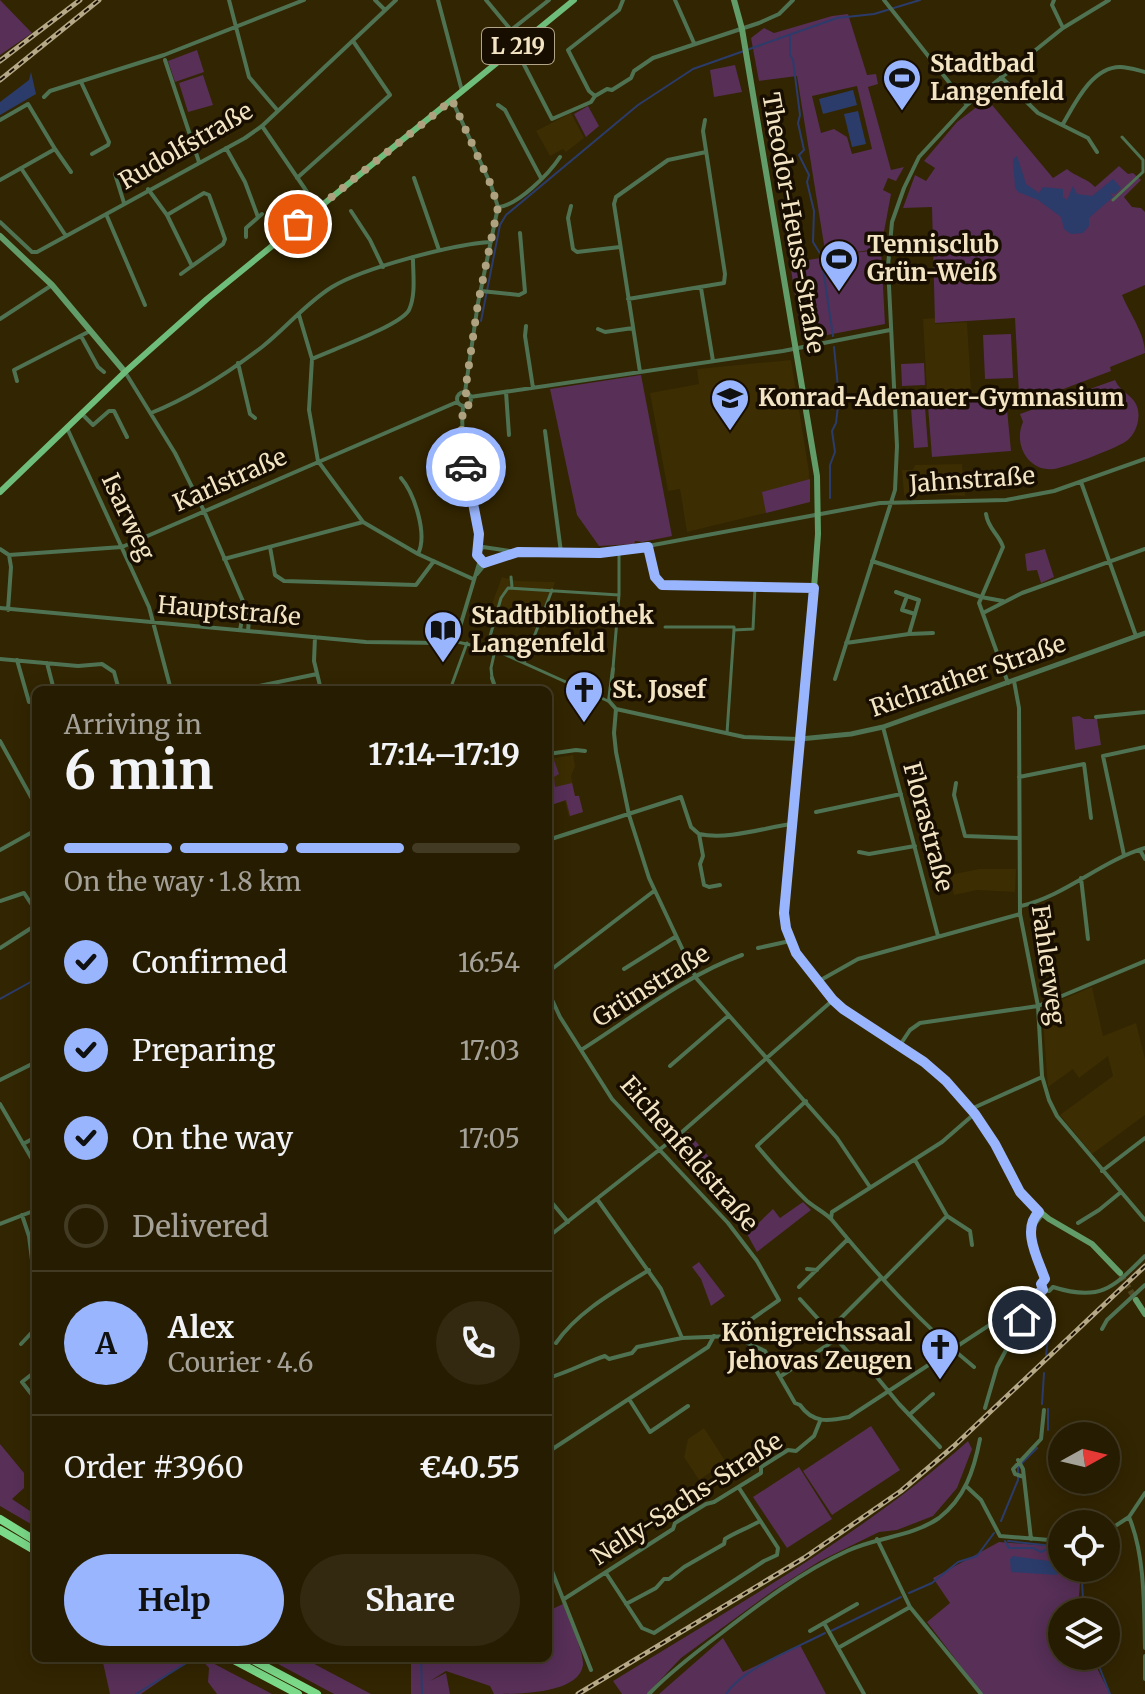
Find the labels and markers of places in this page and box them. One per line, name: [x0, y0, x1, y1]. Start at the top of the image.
place label: Stadtbad Langenfeld: [930, 48, 1064, 107]
sports icon: Stadtbad Langenfeld: [881, 57, 923, 112]
pin: [264, 190, 332, 258]
place label: Tennisclub Grün-Weiß: [867, 229, 999, 288]
sports icon: Tennisclub Grün-Weiß: [818, 238, 860, 293]
school or university icon: Konrad-Adenauer-Gymnasium: [709, 377, 751, 432]
place label: Konrad-Adenauer-Gymnasium: [758, 382, 1125, 413]
place label: Stadtbibliothek Langenfeld: [471, 600, 654, 659]
library icon: Stadtbibliothek Langenfeld: [422, 609, 464, 664]
church icon: St. Josef: [563, 669, 605, 724]
place label: St. Josef: [612, 674, 708, 705]
pin: [988, 1286, 1056, 1354]
place label: Königreichssaal Jehovas Zeugen: [721, 1317, 912, 1376]
church icon: Königreichssaal Jehovas Zeugen: [919, 1326, 961, 1381]

